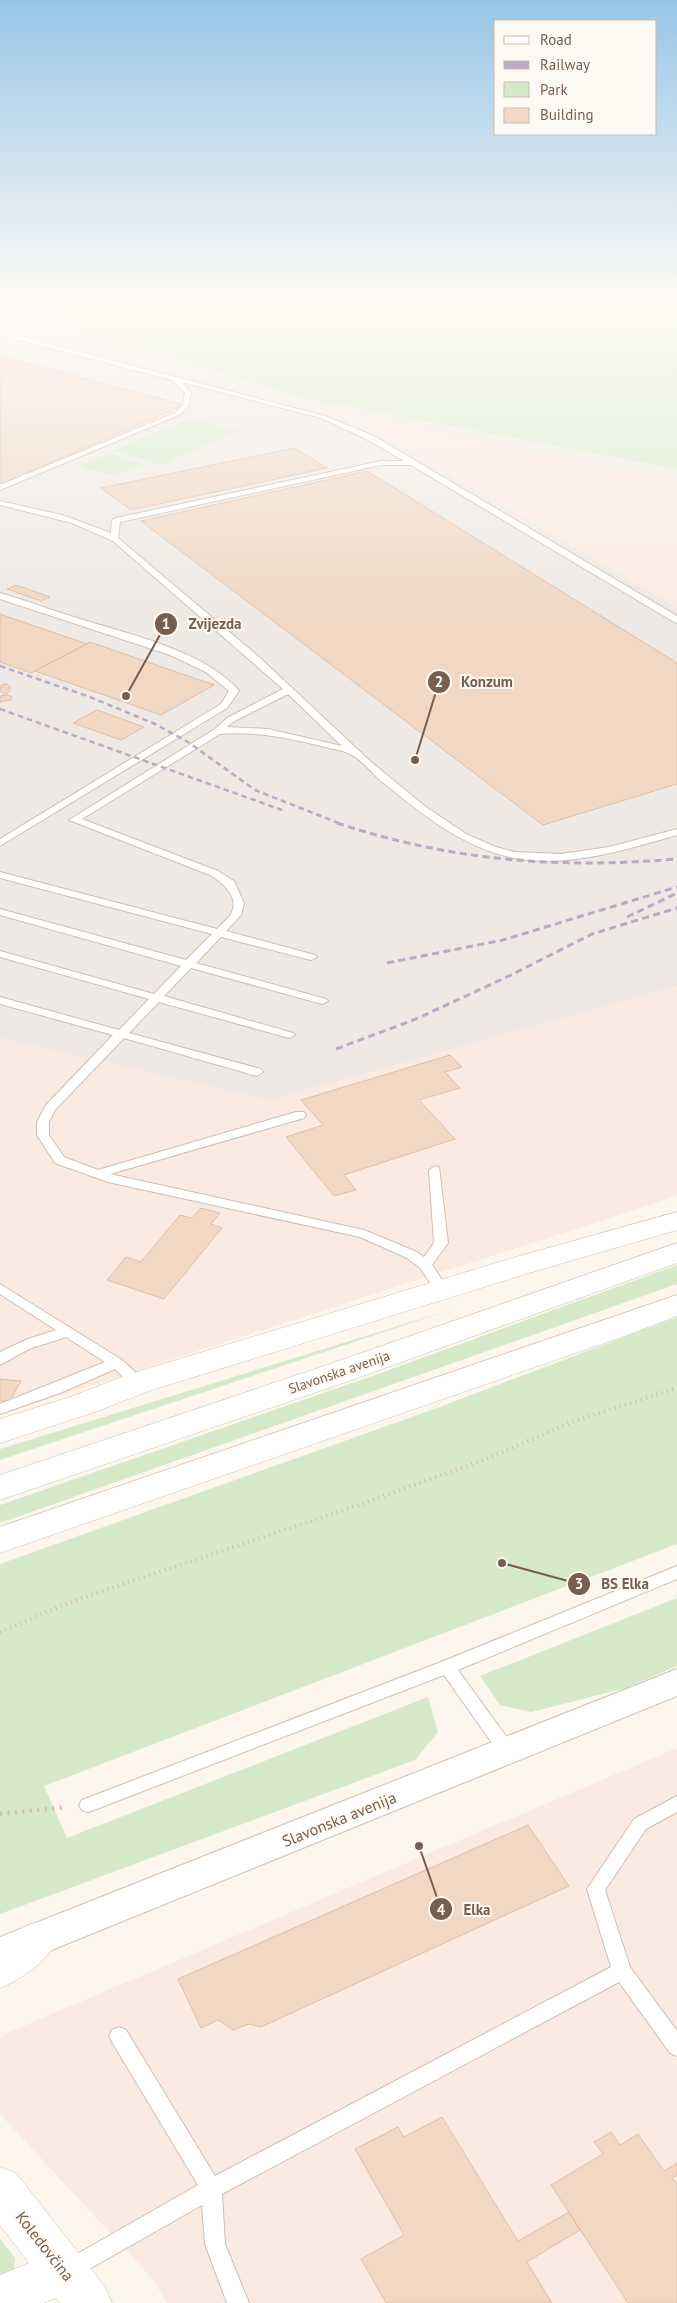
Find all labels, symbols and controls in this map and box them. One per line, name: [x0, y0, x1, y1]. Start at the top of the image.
legend: [494, 20, 657, 135]
text: Road: [540, 30, 572, 49]
text: Railway: [540, 55, 590, 74]
text: Park: [540, 80, 568, 99]
text: Building: [540, 105, 594, 124]
callout: Zvijezda: [153, 609, 251, 639]
text: 1: [162, 614, 170, 633]
text: Zvijezda: [188, 614, 242, 633]
callout: Konzum: [426, 667, 523, 697]
text: 2: [435, 672, 443, 691]
text: Konzum: [461, 672, 513, 691]
street label: Slavonska avenija: [286, 1346, 392, 1398]
callout: BS Elka: [566, 1569, 659, 1599]
text: 3: [575, 1574, 583, 1593]
text: BS Elka: [601, 1574, 649, 1593]
street label: Slavonska avenija: [279, 1787, 399, 1851]
callout: Elka: [428, 1894, 500, 1924]
text: 4: [437, 1900, 446, 1919]
text: Elka: [463, 1900, 491, 1919]
street label: Koledovčina: [12, 2207, 78, 2285]

